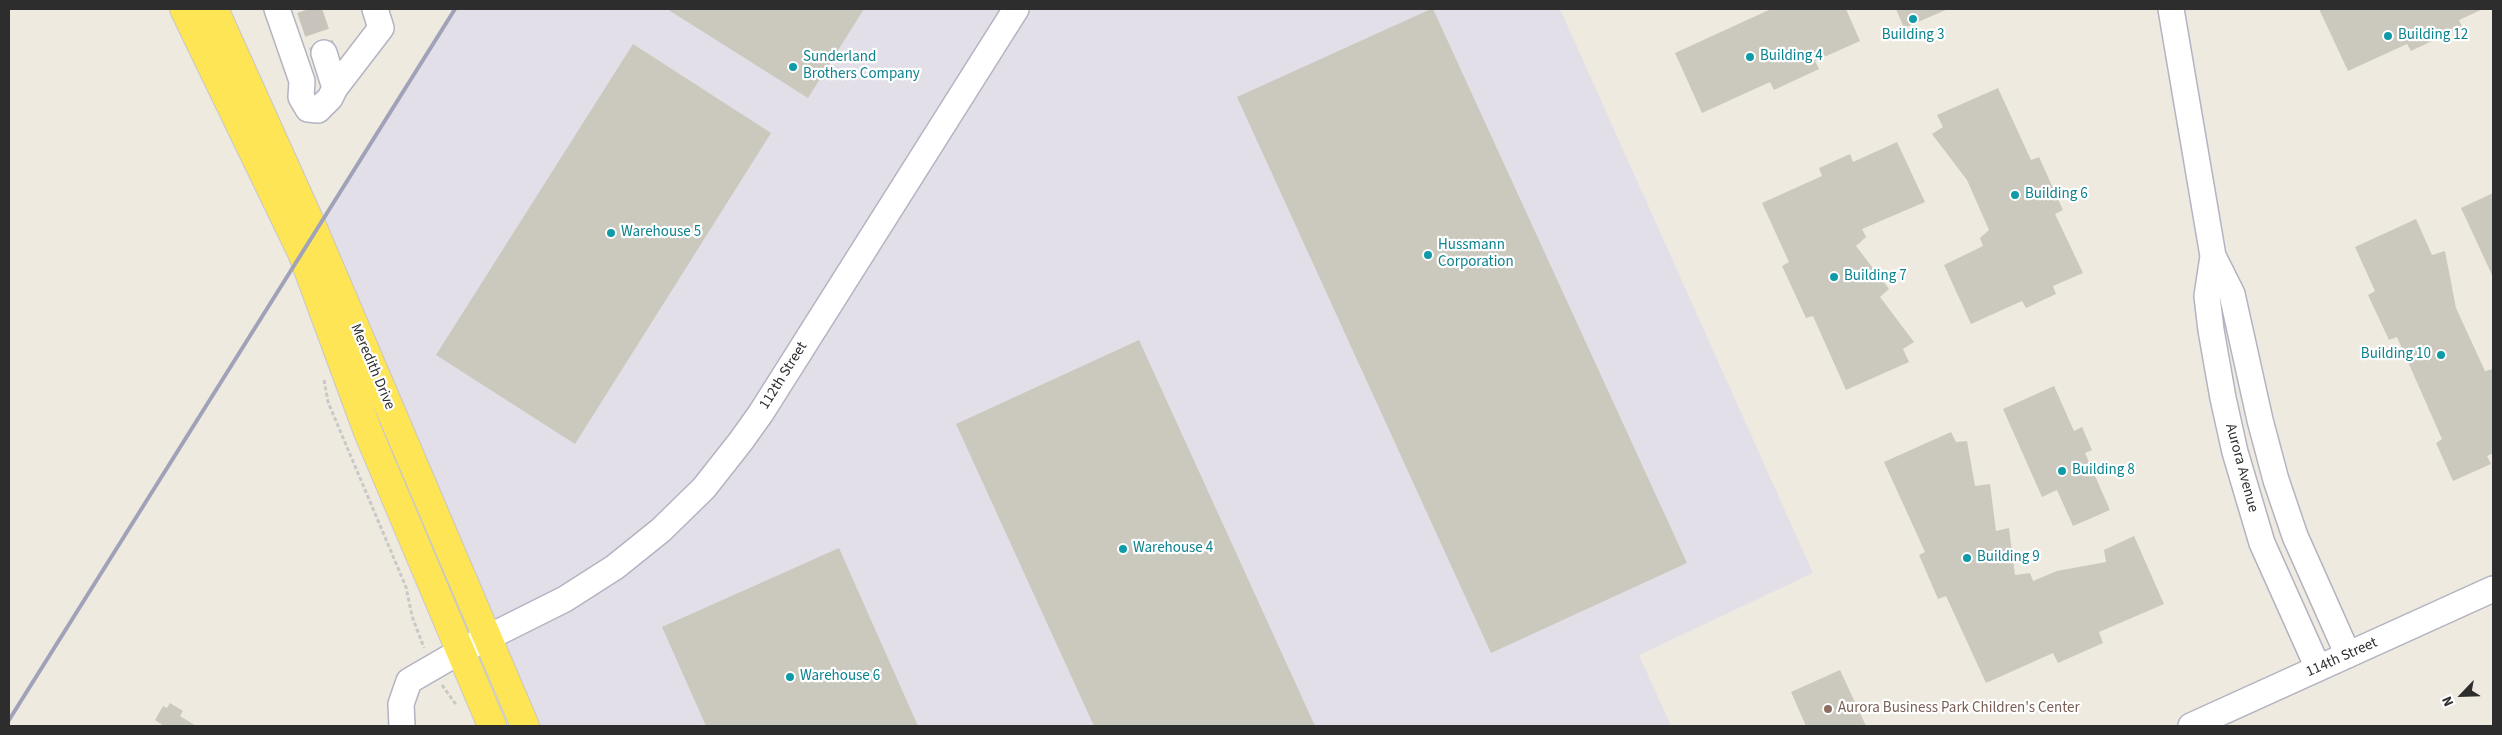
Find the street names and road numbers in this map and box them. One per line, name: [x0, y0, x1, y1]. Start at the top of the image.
street label: Meredith Drive: [346, 321, 398, 413]
street label: 112th Street: [756, 339, 812, 413]
street label: Aurora Avenue: [2221, 422, 2261, 514]
street label: 114th Street: [2304, 634, 2380, 682]

